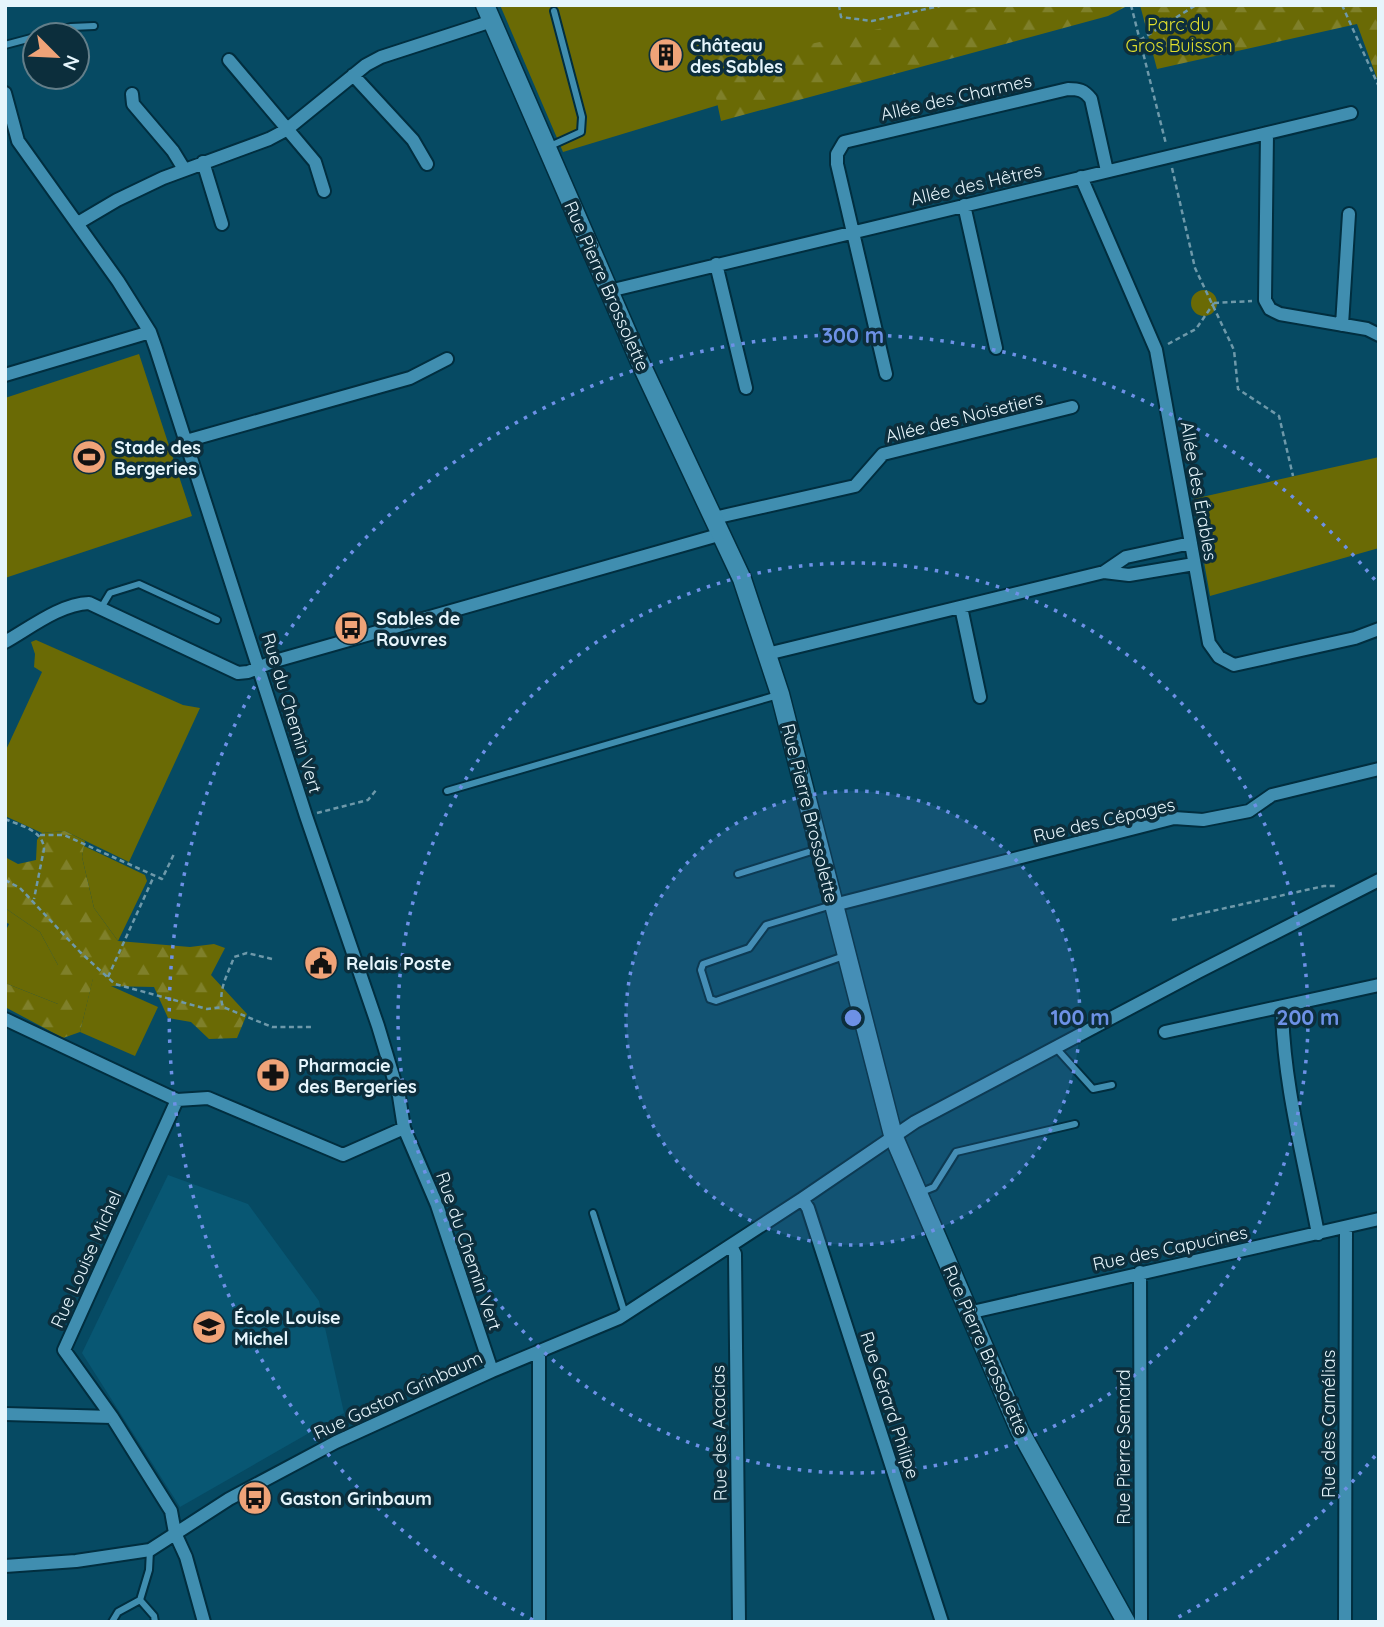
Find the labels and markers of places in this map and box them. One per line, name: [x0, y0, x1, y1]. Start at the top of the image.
place label: Château des Sables: [690, 34, 783, 78]
building icon: Château des Sables: [647, 36, 685, 74]
place label: Stade des Bergeries: [114, 436, 201, 480]
sports icon: Stade des Bergeries: [70, 438, 108, 476]
place label: Sables de Rouvres: [376, 607, 460, 651]
bus stop icon: Sables de Rouvres: [332, 609, 370, 647]
public building icon: Relais Poste: [302, 944, 340, 982]
place label: Relais Poste: [346, 952, 452, 975]
centre of rings: [841, 1006, 865, 1030]
place label: Pharmacie des Bergeries: [298, 1054, 417, 1098]
pharmacy icon: Pharmacie des Bergeries: [254, 1056, 292, 1094]
place label: École Louise Michel: [234, 1306, 341, 1350]
school or university icon: École Louise Michel: [190, 1308, 228, 1346]
bus stop icon: Gaston Grinbaum: [236, 1479, 274, 1517]
place label: Gaston Grinbaum: [280, 1487, 432, 1510]

